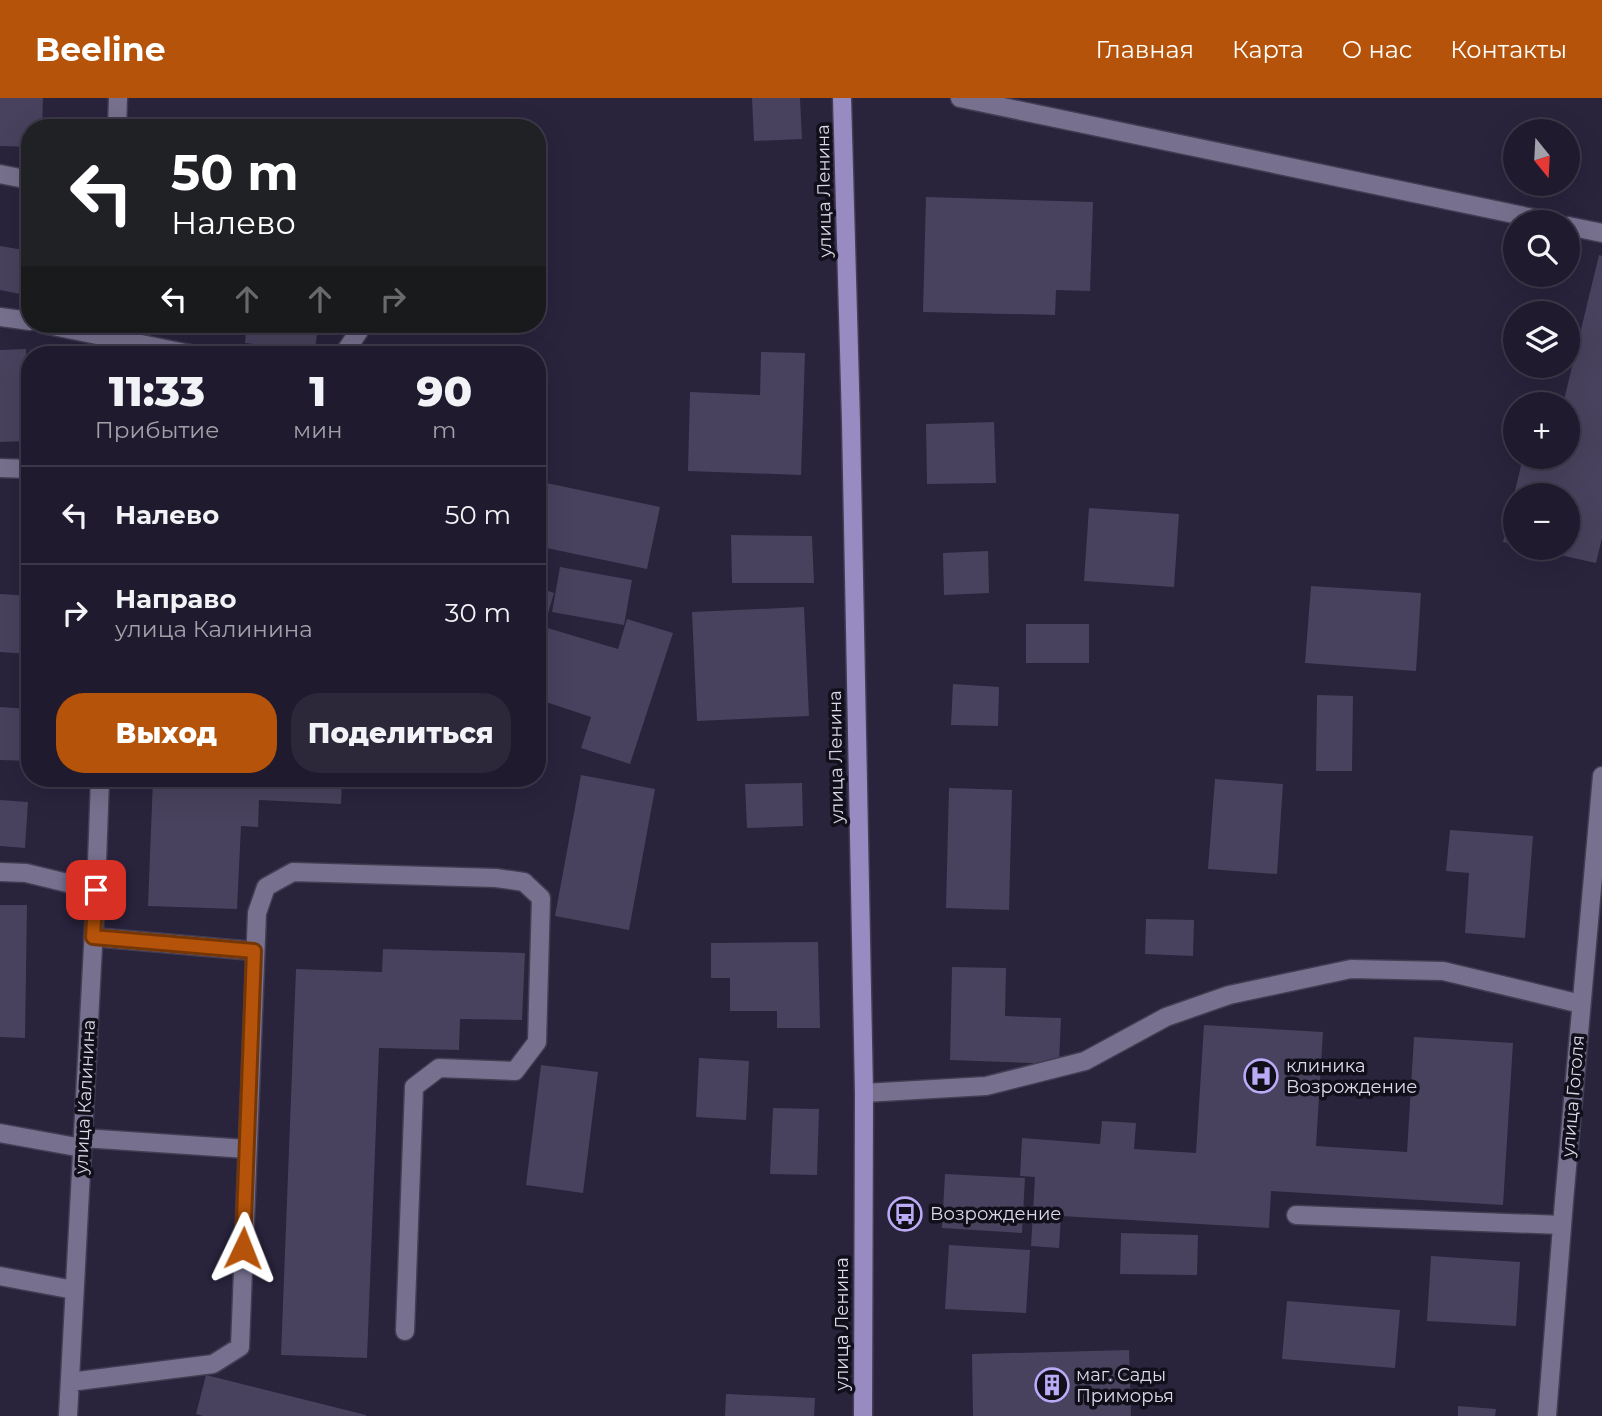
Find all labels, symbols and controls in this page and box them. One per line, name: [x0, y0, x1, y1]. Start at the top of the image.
text: Beeline: [35, 29, 166, 69]
text: Главная: [1096, 35, 1194, 64]
text: Карта: [1232, 35, 1304, 64]
text: О нас: [1342, 35, 1412, 64]
text: Контакты: [1450, 35, 1567, 64]
north arrow: [1503, 119, 1580, 196]
map controls: [1503, 119, 1580, 560]
street label: улица Ленина: [812, 124, 836, 259]
text: 50 m: [171, 143, 299, 202]
icon: left: [56, 147, 147, 238]
text: Налево: [171, 203, 296, 242]
button: search: [1503, 210, 1580, 287]
icon: left: [155, 280, 193, 318]
icon: ahead: [228, 280, 266, 318]
icon: ahead: [301, 280, 339, 318]
icon: right: [374, 280, 412, 318]
button: layers: [1503, 301, 1580, 378]
text: 11:33: [109, 365, 205, 417]
text: 1: [309, 365, 326, 417]
text: 90: [416, 365, 472, 417]
button: +: [1503, 392, 1580, 469]
text: Прибытие: [95, 416, 219, 444]
text: мин: [293, 416, 343, 444]
text: m: [432, 416, 456, 444]
button: −: [1503, 483, 1580, 560]
icon: left: [56, 496, 94, 534]
text: Налево: [115, 499, 219, 531]
text: 50 m: [445, 499, 511, 531]
text: Направо: [115, 583, 236, 615]
icon: right: [56, 594, 94, 632]
text: 30 m: [445, 597, 511, 629]
text: улица Калинина: [115, 615, 313, 643]
street label: улица Ленина: [824, 690, 848, 825]
button: Выход: [56, 693, 277, 773]
button: Поделиться: [291, 693, 511, 773]
pin: [66, 860, 126, 920]
icon: arrive: [77, 871, 115, 909]
street label: улица Калинина: [70, 1019, 100, 1176]
street label: улица Гоголя: [1557, 1034, 1589, 1159]
place label: клиника Возрождение: [1286, 1055, 1417, 1098]
hospital icon: клиника Возрождение: [1242, 1057, 1280, 1095]
bus stop icon: Возрождение: [886, 1195, 924, 1233]
place label: Возрождение: [930, 1203, 1061, 1225]
position arrow: [206, 1211, 280, 1285]
street label: улица Ленина: [831, 1257, 853, 1392]
place label: маг. Сады Приморья: [1076, 1364, 1174, 1407]
building icon: маг. Сады Приморья: [1033, 1366, 1071, 1404]

